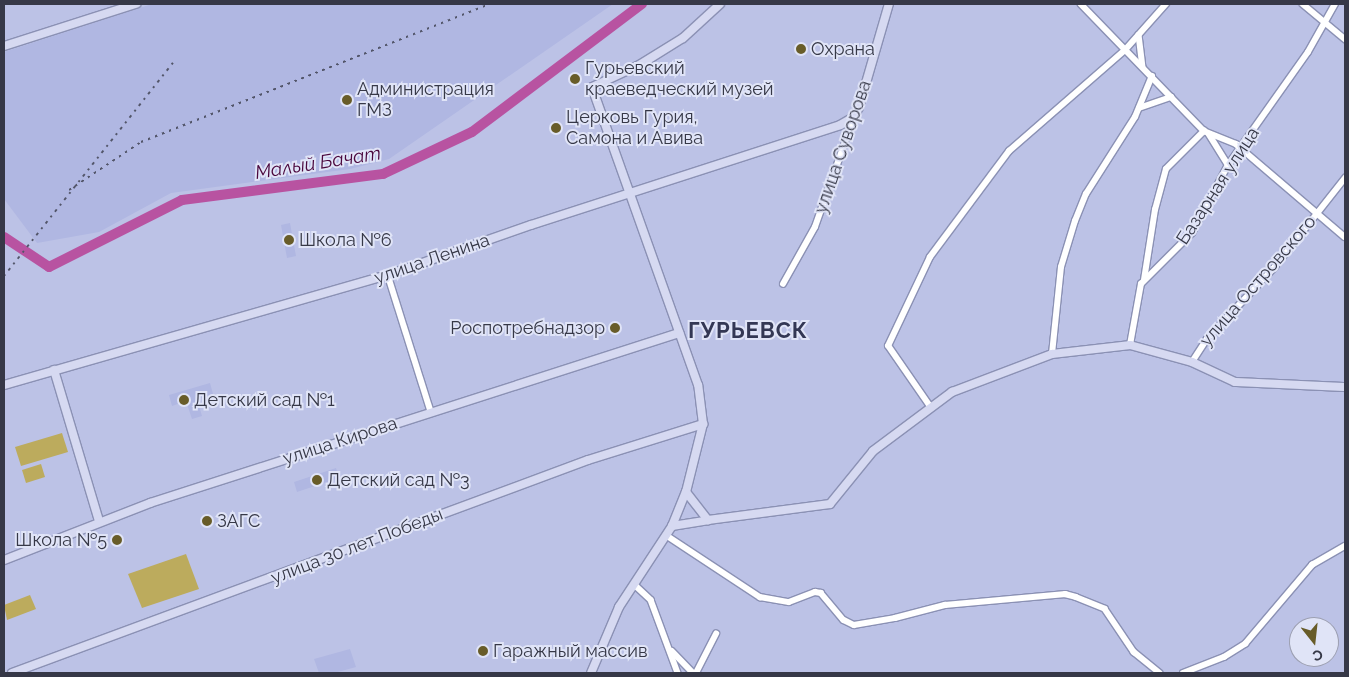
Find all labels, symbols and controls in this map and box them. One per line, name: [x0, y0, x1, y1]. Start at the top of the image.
place label: Охрана: [811, 38, 875, 60]
marker: Охрана: [795, 43, 807, 55]
place label: Гурьевский краеведческий музей: [585, 58, 773, 100]
marker: Гурьевский краеведческий музей: [569, 73, 581, 85]
street label: улица Суворова: [810, 78, 876, 216]
place label: Администрация ГМЗ: [357, 79, 494, 122]
marker: Администрация ГМЗ: [341, 94, 353, 106]
place label: Церковь Гурия, Самона и Авива: [566, 107, 704, 150]
marker: Церковь Гурия, Самона и Авива: [550, 122, 562, 134]
street label: Базарная улица: [1172, 123, 1264, 249]
water label: Малый Бачат: [253, 142, 383, 184]
street label: улица Островского: [1195, 211, 1321, 351]
place label: Школа №6: [299, 229, 392, 251]
street label: улица Ленина: [371, 229, 493, 289]
marker: Школа №6: [283, 234, 295, 246]
place label: Роспотребнадзор: [450, 317, 605, 339]
district label: ГУРЬЕВСК: [687, 318, 809, 344]
marker: Роспотребнадзор: [609, 322, 621, 334]
place label: Детский сад №1: [194, 389, 335, 411]
marker: Детский сад №1: [178, 394, 190, 406]
street label: улица Кирова: [280, 412, 400, 470]
place label: Детский сад №3: [327, 469, 470, 491]
marker: Детский сад №3: [311, 474, 323, 486]
street label: улица 30 лет Победы: [268, 503, 446, 589]
place label: ЗАГС: [217, 510, 260, 532]
marker: ЗАГС: [201, 515, 213, 527]
place label: Школа №5: [15, 529, 107, 551]
marker: Школа №5: [111, 534, 123, 546]
north arrow: [1289, 617, 1339, 667]
place label: Гаражный массив: [493, 640, 648, 662]
marker: Гаражный массив: [477, 645, 489, 657]
text: С: [1311, 646, 1325, 664]

